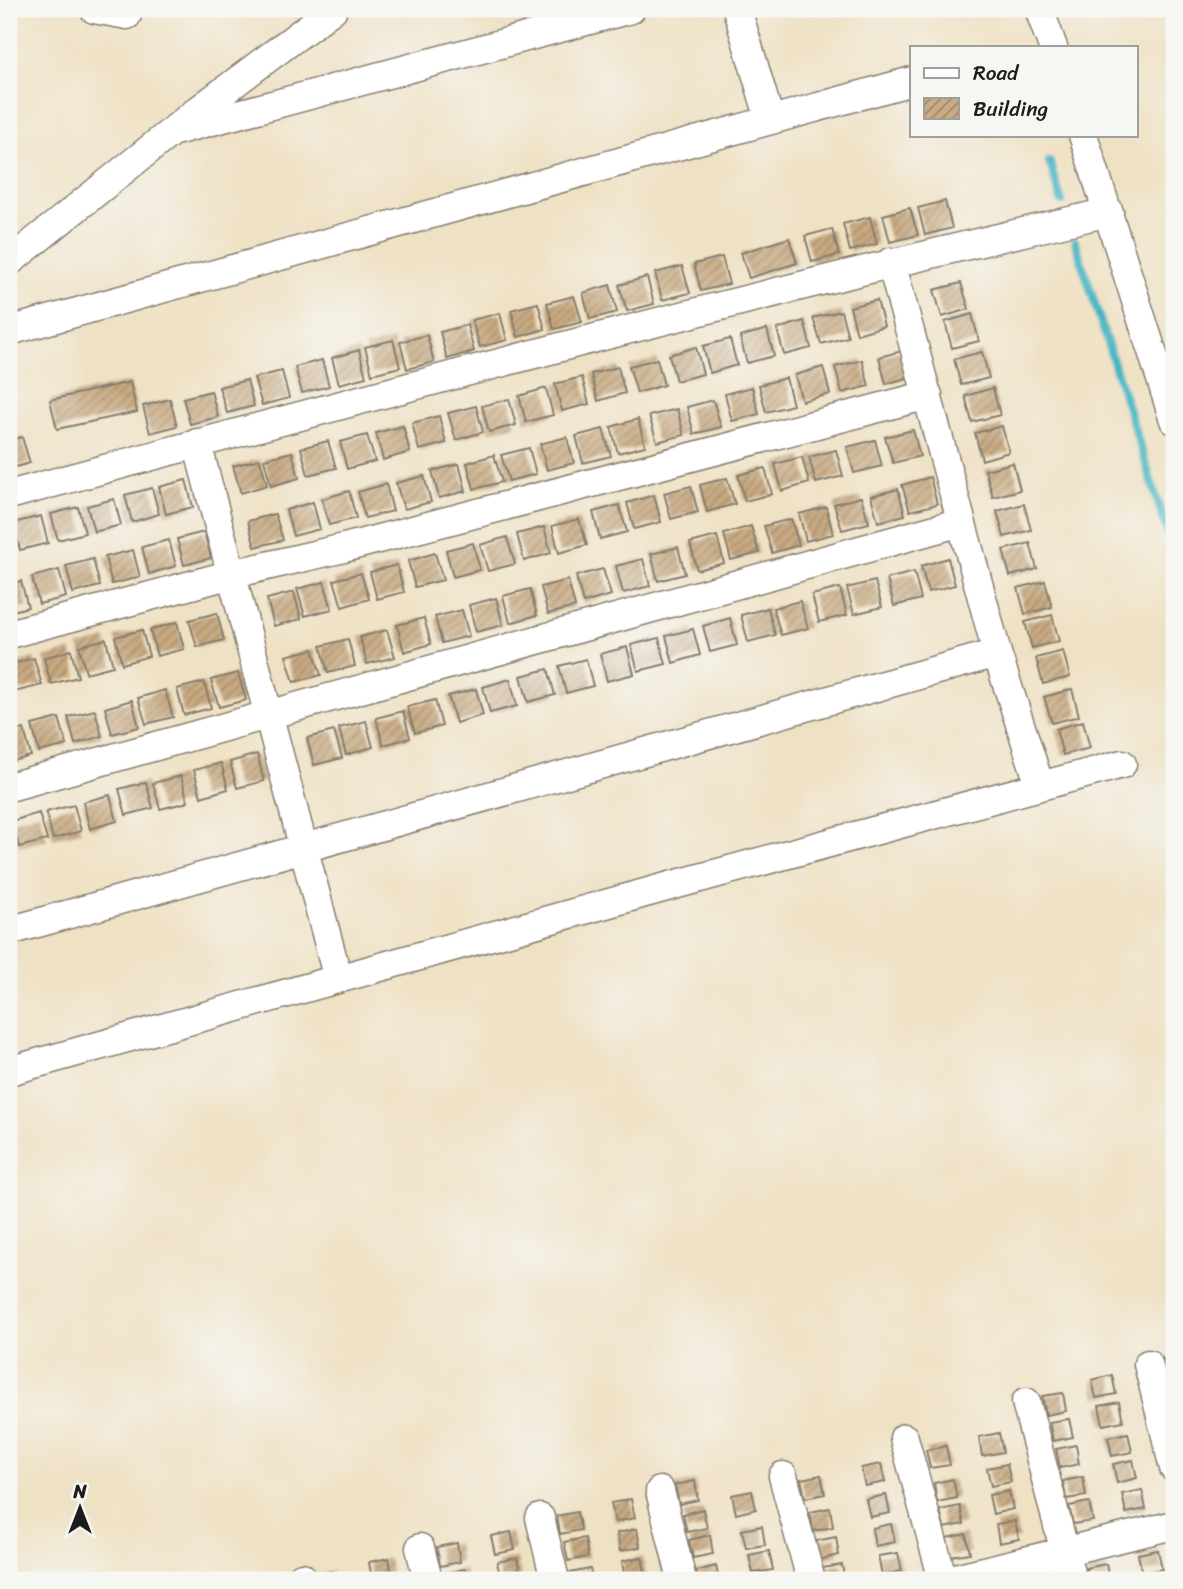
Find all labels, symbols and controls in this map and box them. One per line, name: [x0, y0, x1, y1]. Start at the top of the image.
legend: [910, 46, 1138, 136]
text: Road: [973, 54, 1020, 92]
text: Building: [973, 90, 1049, 128]
north arrow: [46, 1474, 116, 1544]
text: N: [72, 1475, 87, 1508]

